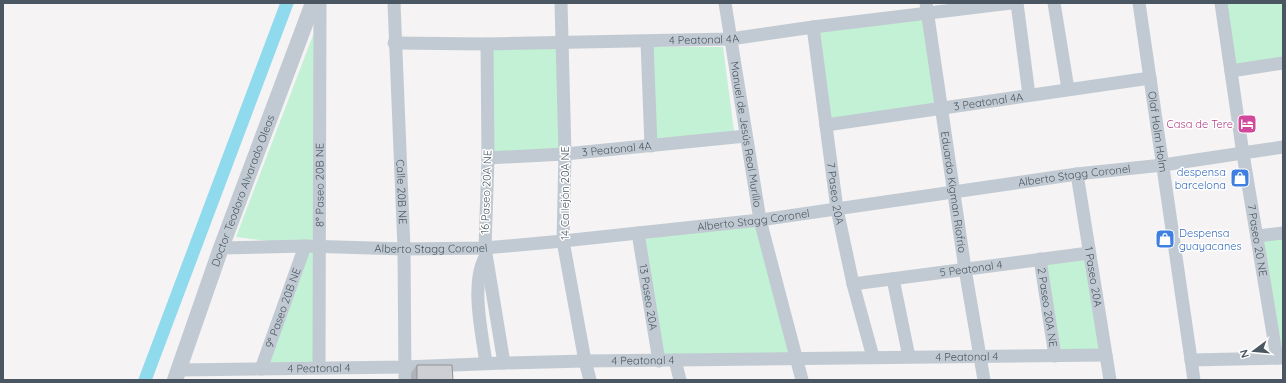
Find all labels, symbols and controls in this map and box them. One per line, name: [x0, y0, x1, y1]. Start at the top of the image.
street label: 4 Peatonal 4A: [669, 31, 740, 47]
street label: Manuel de Jesús Real Murillo: [728, 60, 765, 209]
street label: 3 Peatonal 4A: [953, 90, 1024, 113]
street label: Olaf Holm Holm: [1145, 90, 1171, 173]
street label: Doctor Teodoro Alvarado Oleas: [208, 113, 277, 269]
hotel icon: Casa de Tere: [1236, 113, 1258, 135]
place label: Casa de Tere: [1167, 117, 1233, 131]
street label: Eduardo Kigman Riofrio: [938, 130, 970, 254]
street label: 3 Peatonal 4A: [581, 138, 652, 159]
street label: 8° Paseo 20B NE: [312, 143, 327, 227]
street label: 14 Callejón 20A NE: [558, 146, 572, 240]
street label: 16 Paseo 20A NE: [478, 150, 494, 234]
street label: Calle 20B NE: [393, 159, 410, 225]
street label: Alberto Stagg Coronel: [1017, 161, 1131, 189]
street label: 7 Paseo 20A: [824, 162, 847, 226]
place label: despensa barcelona: [1175, 165, 1226, 192]
shop icon: despensa barcelona: [1229, 167, 1251, 189]
street label: 7 Paseo 20 NE: [1244, 203, 1270, 277]
street label: Alberto Stagg Coronel: [697, 206, 811, 234]
place label: Despensa guayacanes: [1179, 226, 1242, 253]
shop icon: Despensa guayacanes: [1154, 228, 1176, 250]
street label: Alberto Stagg Coronel: [374, 241, 488, 256]
street label: 1 Paseo 20A: [1082, 245, 1105, 308]
street label: 5 Peatonal 4: [939, 257, 1003, 280]
street label: 13 Paseo 20A: [636, 263, 661, 331]
street label: 9° Paseo 20B NE: [262, 266, 304, 350]
street label: 2 Paseo 20A NE: [1034, 267, 1061, 348]
north arrow: [1234, 331, 1274, 371]
text: N: [1237, 348, 1252, 360]
street label: 4 Peatonal 4: [935, 349, 999, 364]
street label: 4 Peatonal 4: [611, 353, 675, 368]
street label: 4 Peatonal 4: [287, 361, 351, 376]

